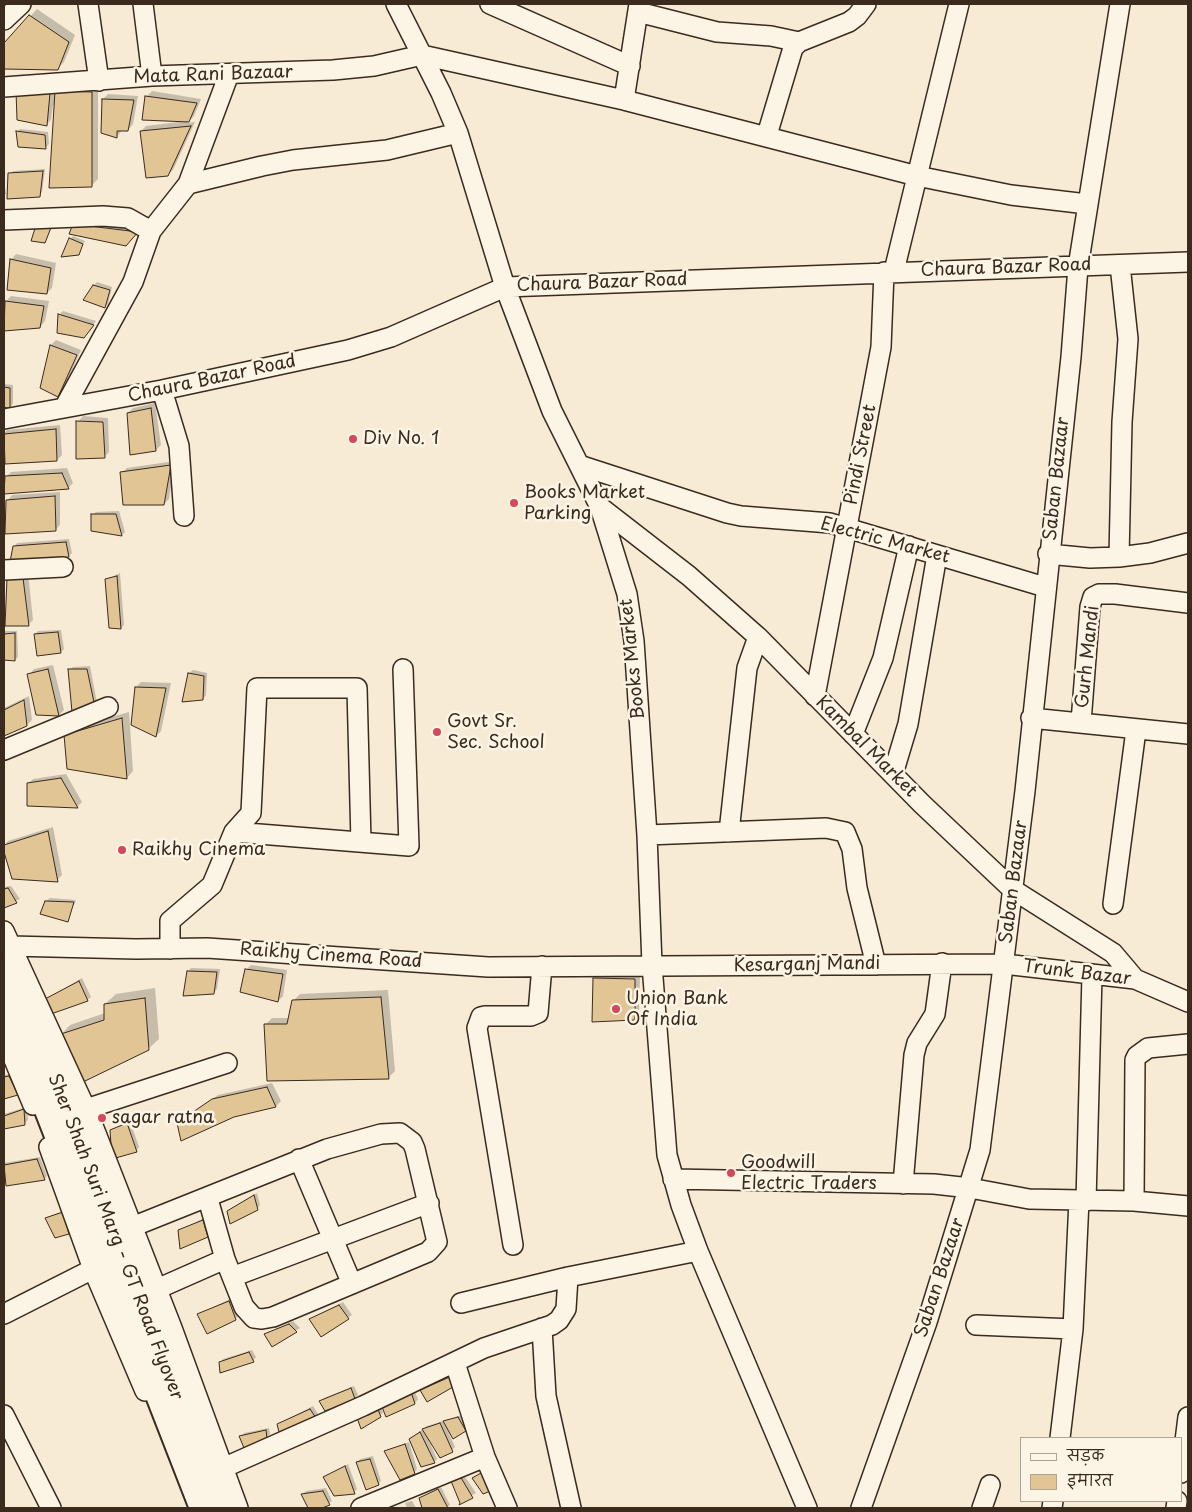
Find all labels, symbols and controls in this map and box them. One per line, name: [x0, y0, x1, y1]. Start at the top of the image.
street label: Mata Rani Bazaar: [133, 61, 293, 89]
street label: Chaura Bazar Road: [920, 254, 1092, 282]
street label: Chaura Bazar Road: [516, 269, 688, 297]
street label: Chaura Bazar Road: [126, 351, 298, 407]
street label: Pindi Street: [841, 403, 881, 507]
street label: Saban Bazaar: [1040, 416, 1074, 542]
place label: Div No. 1: [363, 428, 439, 450]
marker: Div No. 1: [347, 433, 359, 445]
place label: Books Market Parking: [524, 482, 645, 524]
marker: Books Market Parking: [508, 497, 520, 509]
street label: Electric Market: [818, 513, 952, 569]
street label: Books Market: [616, 598, 650, 720]
street label: Gurh Mandi: [1072, 605, 1104, 709]
street label: Kambal Market: [811, 692, 921, 802]
place label: Govt Sr. Sec. School: [447, 711, 545, 754]
marker: Govt Sr. Sec. School: [431, 726, 443, 738]
street label: Saban Bazaar: [996, 819, 1032, 945]
place label: Raikhy Cinema: [132, 839, 265, 861]
marker: Raikhy Cinema: [116, 844, 128, 856]
street label: Raikhy Cinema Road: [239, 939, 423, 973]
street label: Kesarganj Mandi: [733, 953, 881, 977]
street label: Trunk Bazar: [1022, 956, 1132, 990]
place label: Union Bank Of India: [626, 988, 728, 1030]
marker: Union Bank Of India: [610, 1003, 622, 1015]
street label: Sher Shah Suri Marg - GT Road Flyover: [43, 1071, 187, 1403]
place label: sagar ratna: [112, 1107, 214, 1129]
marker: sagar ratna: [96, 1112, 108, 1124]
place label: Goodwill Electric Traders: [741, 1152, 877, 1194]
marker: Goodwill Electric Traders: [725, 1167, 737, 1179]
street label: Saban Bazaar: [911, 1216, 969, 1340]
legend: [1020, 1437, 1182, 1502]
text: सड़क: [1067, 1443, 1104, 1466]
text: इमारत: [1067, 1468, 1113, 1491]

